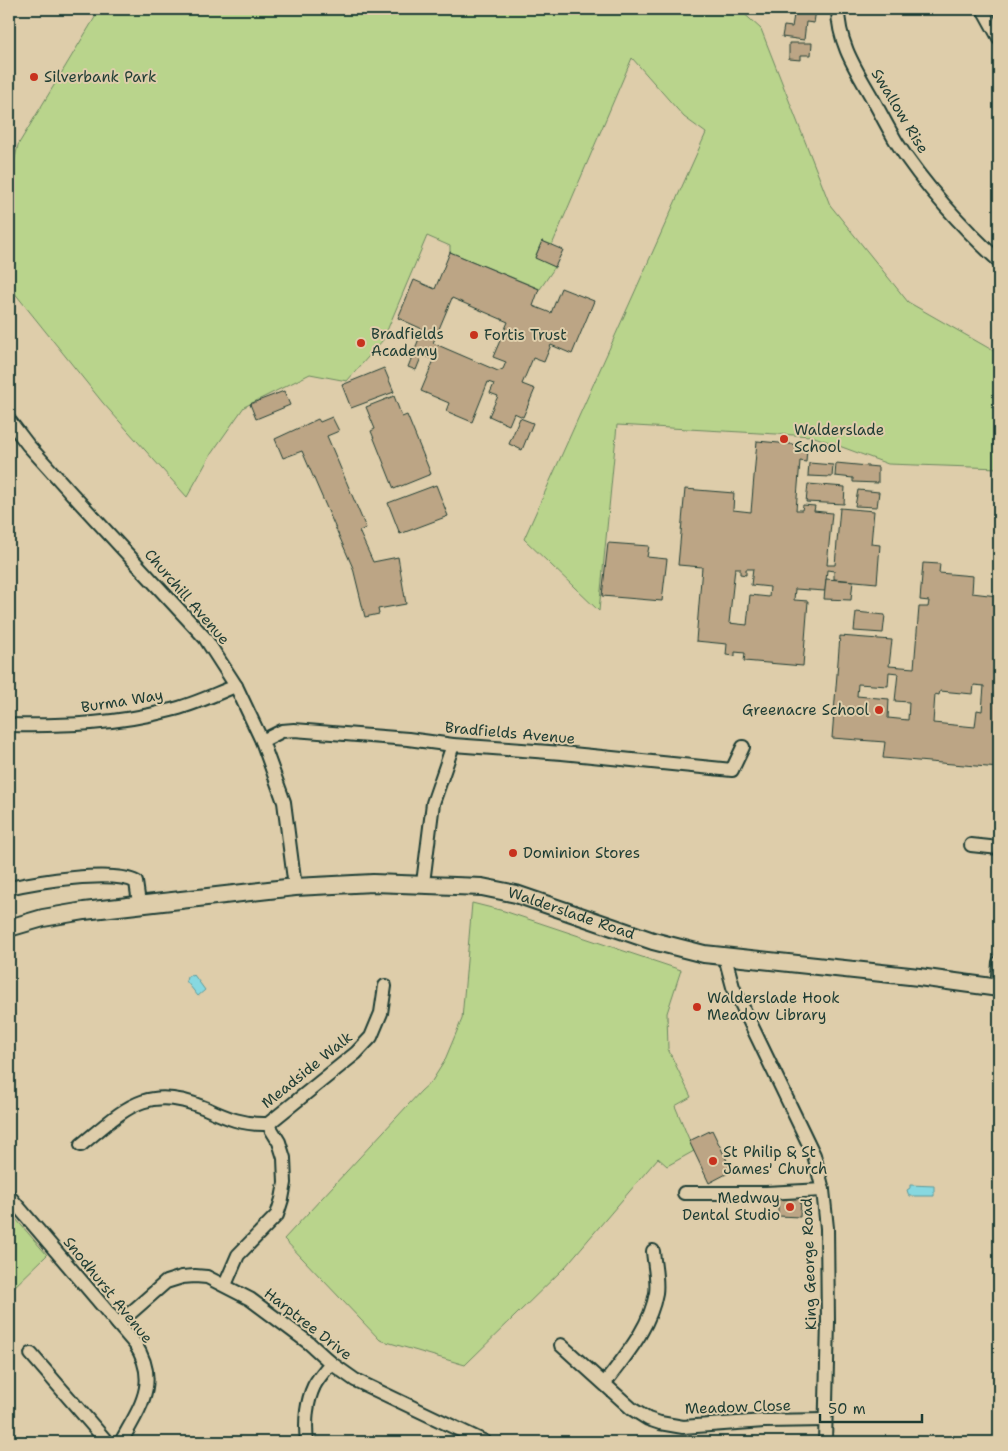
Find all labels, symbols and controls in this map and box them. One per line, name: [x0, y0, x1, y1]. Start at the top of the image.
street label: Swallow Rise: [867, 65, 933, 157]
place label: Silverbank Park: [44, 67, 157, 87]
marker: Silverbank Park: [28, 71, 40, 83]
place label: Bradfields Academy: [371, 324, 444, 361]
place label: Fortis Trust: [484, 325, 567, 345]
marker: Fortis Trust: [468, 329, 480, 341]
marker: Bradfields Academy: [355, 337, 367, 349]
place label: Walderslade School: [794, 420, 884, 457]
marker: Walderslade School: [778, 433, 790, 445]
street label: Churchill Avenue: [140, 545, 234, 649]
street label: Burma Way: [80, 685, 164, 717]
place label: Greenacre School: [742, 700, 869, 720]
marker: Greenacre School: [873, 704, 885, 716]
street label: Bradfields Avenue: [444, 717, 576, 749]
place label: Dominion Stores: [523, 843, 640, 863]
marker: Dominion Stores: [507, 847, 519, 859]
street label: Walderslade Road: [506, 883, 638, 944]
place label: Walderslade Hook Meadow Library: [707, 988, 840, 1025]
marker: Walderslade Hook Meadow Library: [691, 1001, 703, 1013]
street label: Meadside Walk: [257, 1027, 357, 1113]
place label: St Philip & St James' Church: [723, 1142, 827, 1179]
marker: St Philip & St James' Church: [707, 1155, 719, 1167]
place label: Medway Dental Studio: [682, 1188, 780, 1225]
street label: King George Road: [797, 1197, 821, 1330]
marker: Medway Dental Studio: [784, 1201, 796, 1213]
street label: Snodhurst Avenue: [59, 1233, 157, 1347]
street label: Harptree Drive: [260, 1283, 356, 1365]
scale bar: [820, 1391, 923, 1423]
street label: Meadow Close: [685, 1395, 791, 1419]
text: 50 m: [828, 1399, 866, 1419]

